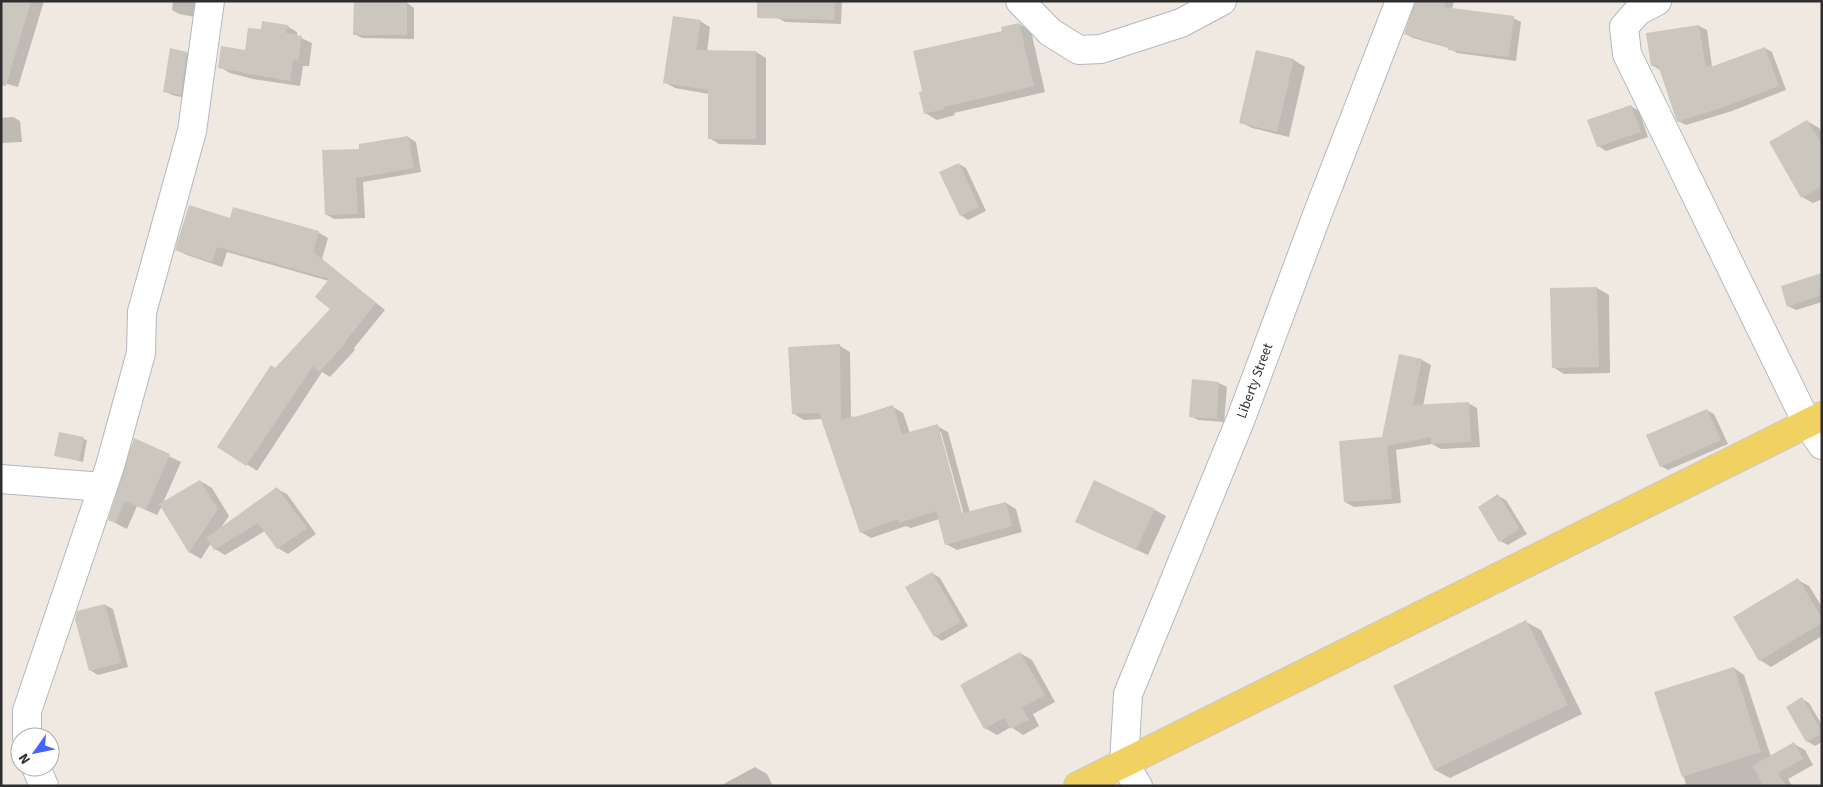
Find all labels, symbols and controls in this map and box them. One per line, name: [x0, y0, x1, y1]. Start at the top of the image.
street label: Liberty Street: [1232, 340, 1278, 421]
north arrow: [10, 727, 60, 777]
text: N: [14, 749, 36, 768]

